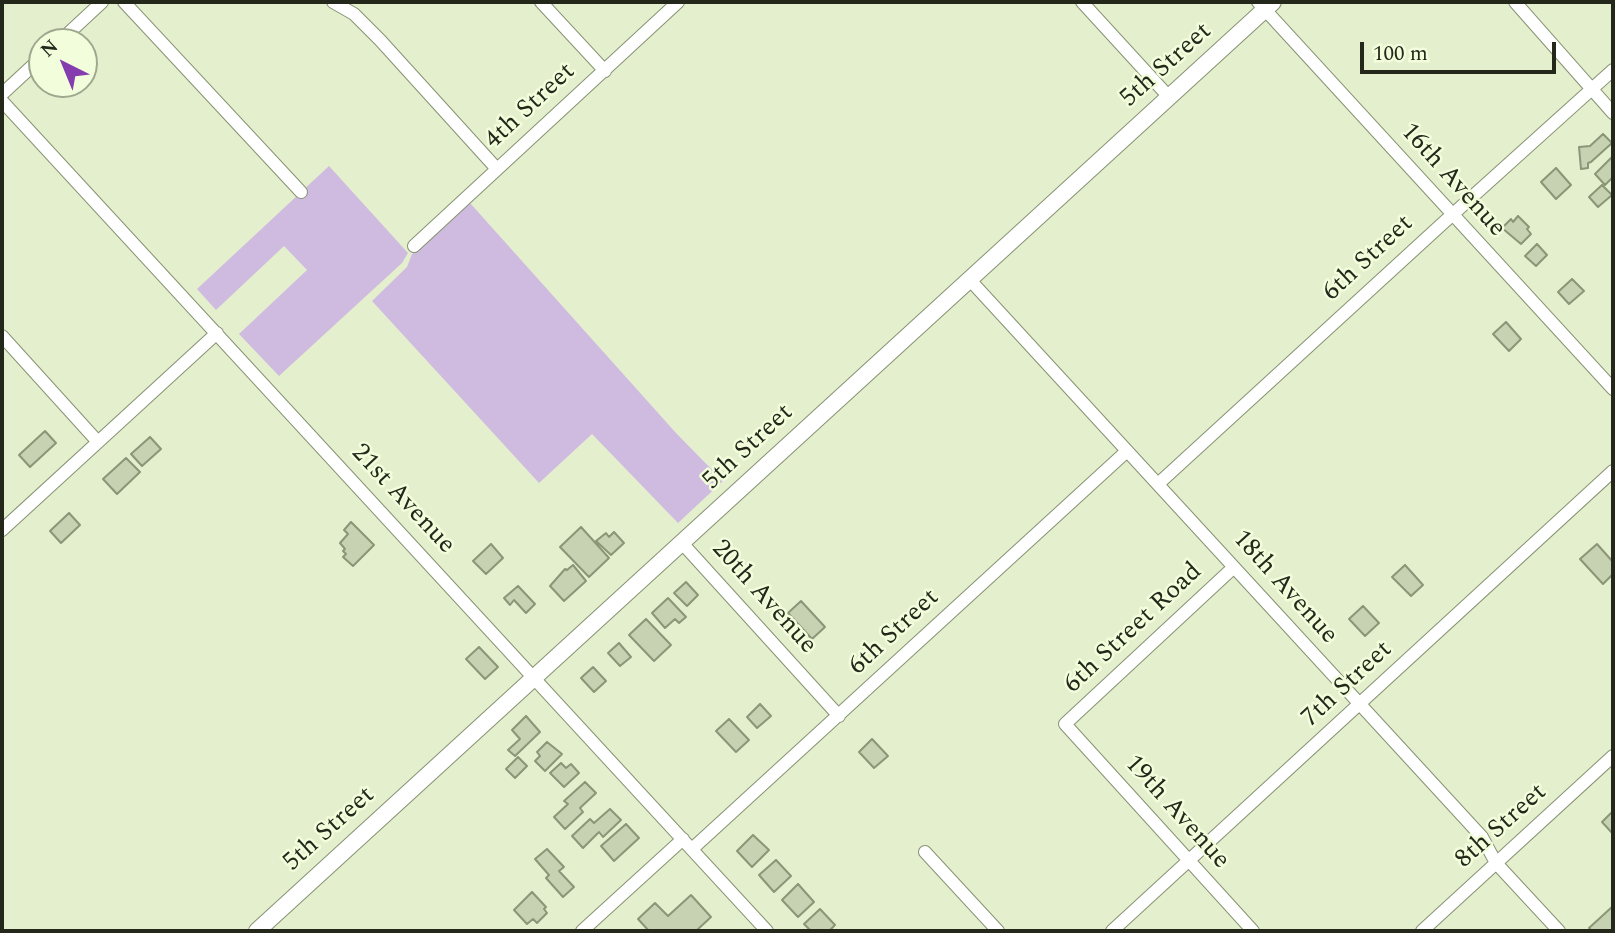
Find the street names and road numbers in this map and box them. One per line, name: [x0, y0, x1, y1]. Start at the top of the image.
street label: 5th Street: [1115, 17, 1219, 115]
street label: 4th Street: [479, 57, 583, 157]
street label: 16th Avenue: [1393, 118, 1511, 244]
street label: 6th Street: [1317, 209, 1421, 309]
street label: 5th Street: [697, 398, 801, 498]
street label: 21st Avenue: [343, 439, 461, 561]
street label: 18th Avenue: [1225, 525, 1343, 651]
street label: 20th Avenue: [704, 535, 822, 661]
street label: 6th Street Road: [1059, 557, 1209, 701]
street label: 6th Street: [843, 583, 947, 683]
street label: 7th Street: [1296, 635, 1400, 735]
street label: 19th Avenue: [1117, 750, 1235, 876]
street label: 8th Street: [1450, 778, 1554, 876]
street label: 5th Street: [278, 781, 382, 879]

